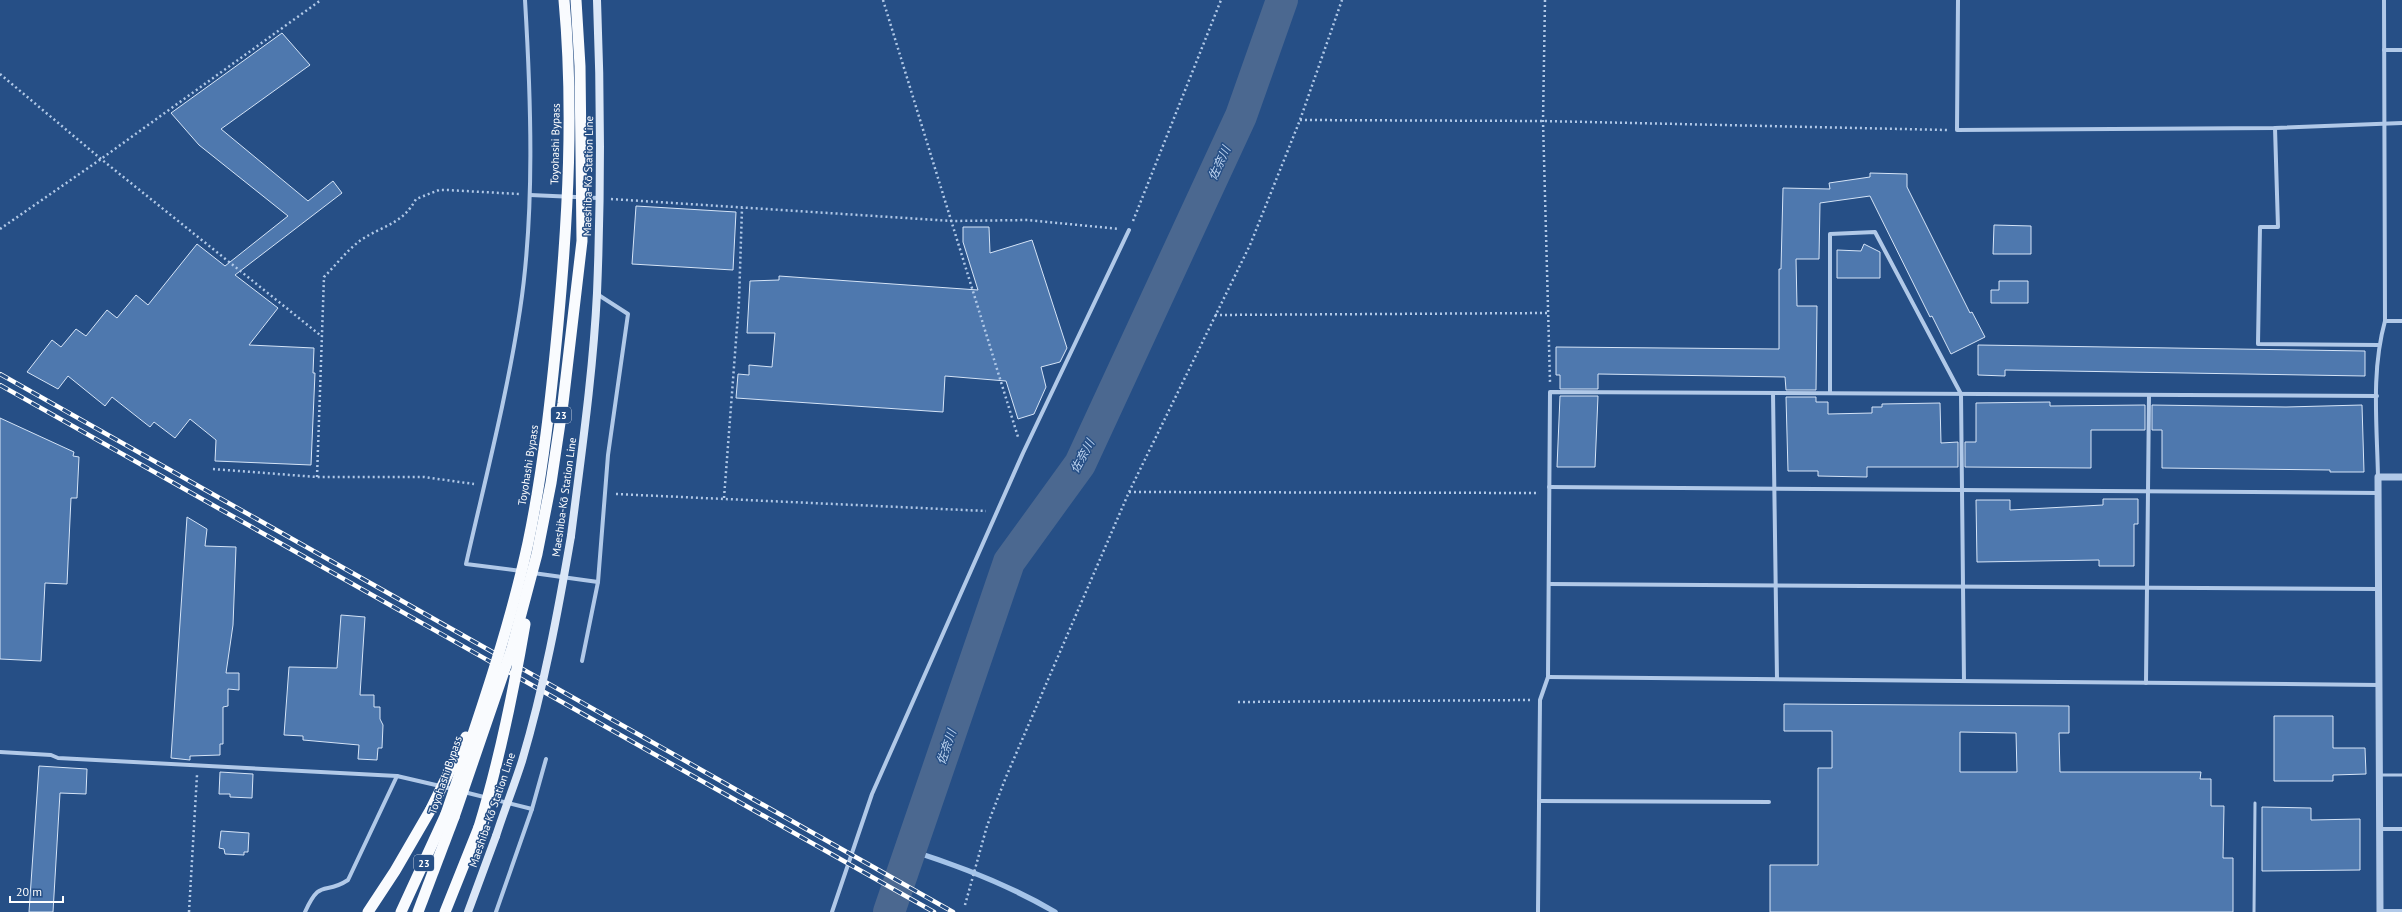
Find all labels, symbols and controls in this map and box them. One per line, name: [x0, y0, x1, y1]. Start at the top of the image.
street label: Toyohashi Bypass: [547, 103, 563, 185]
street label: Maeshiba-Kō Station Line: [580, 115, 596, 236]
water label: 佐奈川: [1205, 142, 1234, 182]
road number: 23: [551, 407, 571, 423]
street label: Toyohashi Bypass: [515, 423, 541, 506]
water label: 佐奈川: [1067, 435, 1098, 475]
street label: Maeshiba-Kō Station Line: [549, 436, 579, 558]
water label: 佐奈川: [933, 726, 960, 766]
street label: Toyohashi Bypass: [425, 734, 465, 816]
street label: Maeshiba-Kō Station Line: [466, 750, 518, 869]
road number: 23: [414, 855, 434, 871]
scale bar: [10, 878, 63, 904]
text: 20 m: [16, 884, 42, 899]

